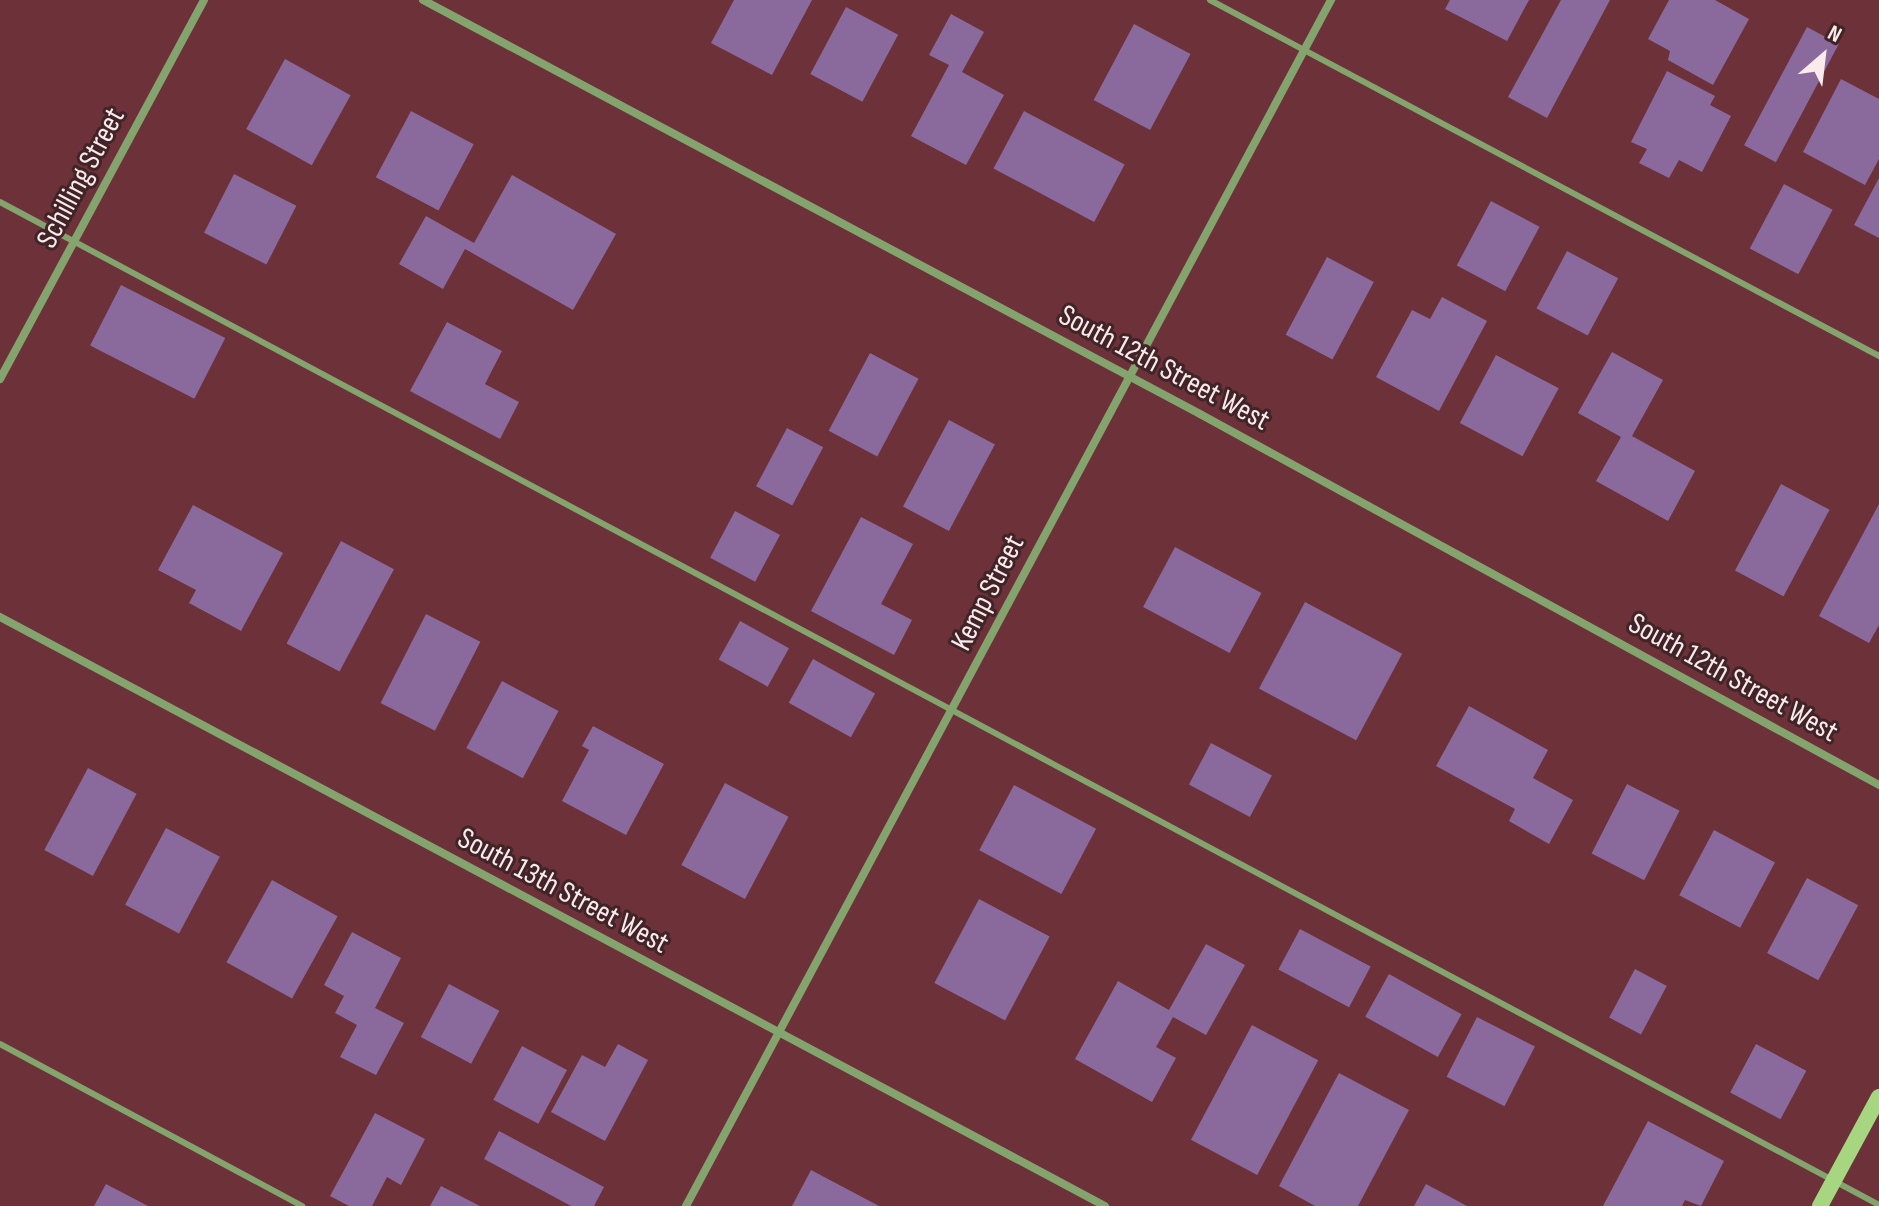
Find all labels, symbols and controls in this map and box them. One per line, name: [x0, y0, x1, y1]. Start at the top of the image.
north arrow: [1783, 16, 1863, 96]
text: N: [1823, 20, 1846, 49]
street label: Schilling Street: [29, 102, 133, 254]
street label: South 12th Street West: [1052, 297, 1276, 439]
street label: Kemp Street: [944, 529, 1032, 657]
street label: South 12th Street West: [1622, 606, 1844, 750]
street label: South 13th Street West: [451, 820, 675, 962]

